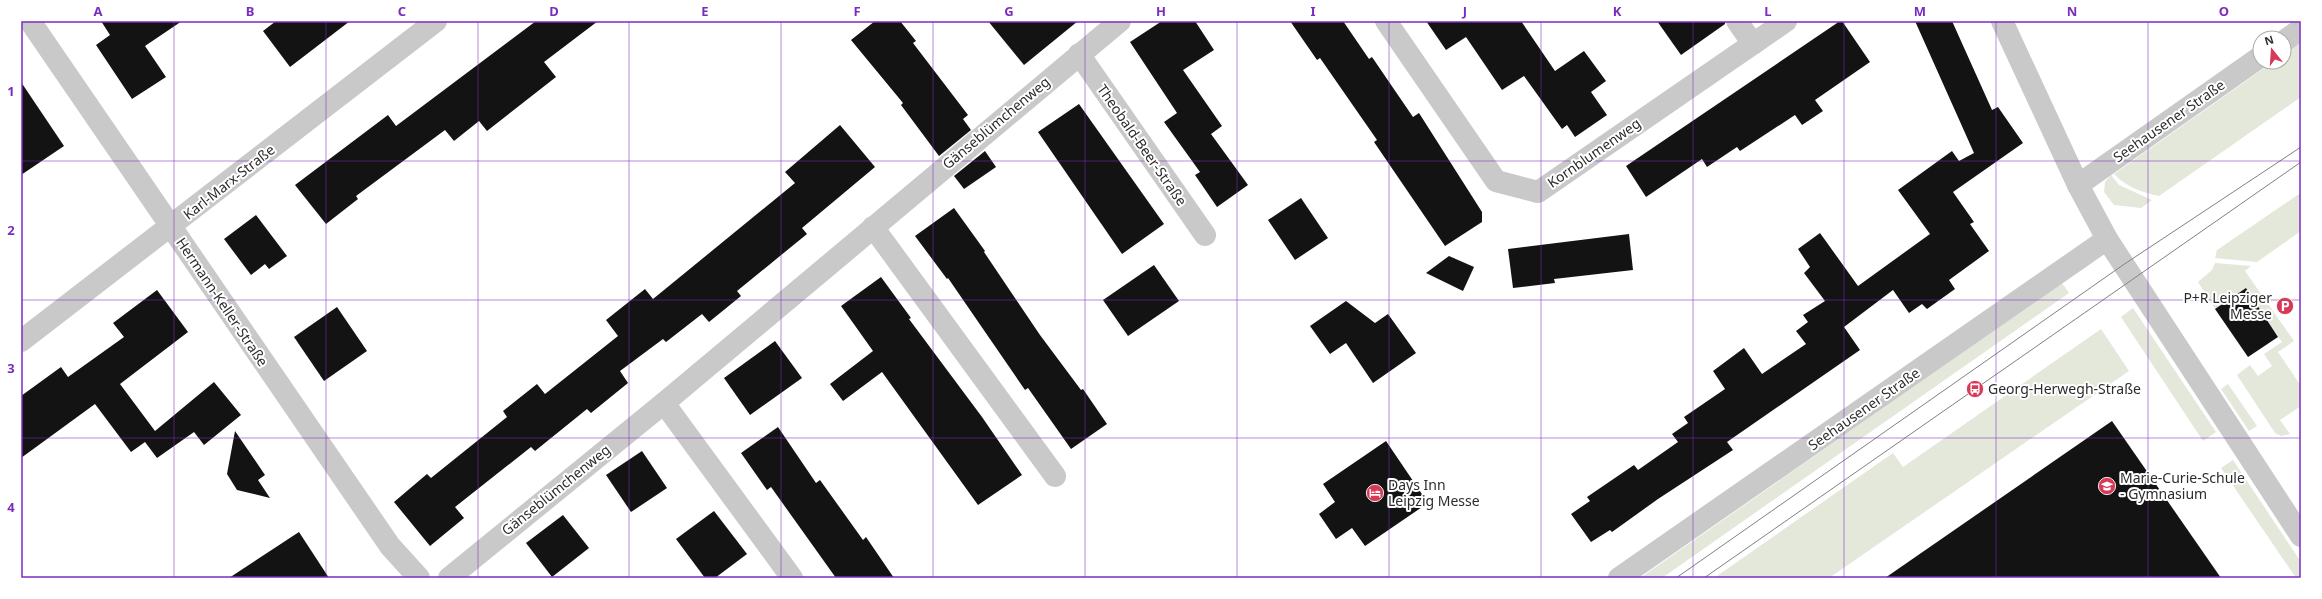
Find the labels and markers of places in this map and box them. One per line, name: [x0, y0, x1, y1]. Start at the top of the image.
place label: P+R Leipziger Messe: [2183, 288, 2272, 323]
parking icon: P+R Leipziger Messe: [2275, 296, 2295, 316]
bus stop icon: Georg-Herwegh-Straße: [1965, 379, 1985, 399]
place label: Georg-Herwegh-Straße: [1988, 379, 2141, 398]
place label: Marie-Curie-Schule - Gymnasium: [2120, 468, 2245, 503]
place label: Days Inn Leipzig Messe: [1388, 475, 1480, 510]
school or university icon: Marie-Curie-Schule - Gymnasium: [2097, 476, 2117, 496]
hotel icon: Days Inn Leipzig Messe: [1365, 483, 1385, 503]

